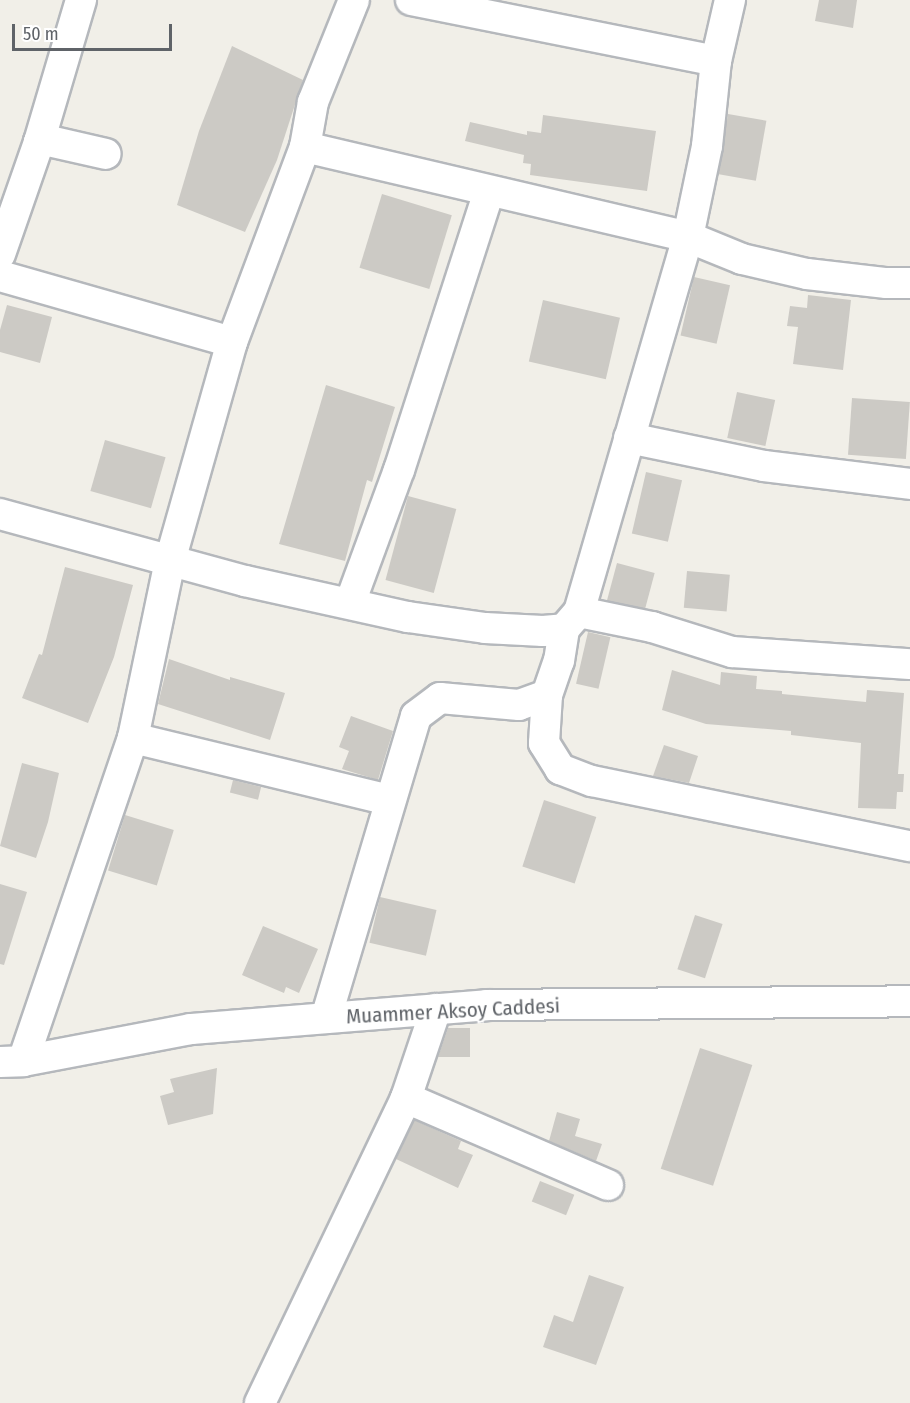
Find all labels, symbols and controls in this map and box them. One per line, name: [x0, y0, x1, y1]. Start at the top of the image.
scale bar: [15, 12, 176, 50]
text: 50 m: [23, 23, 59, 45]
street label: Muammer Aksoy Caddesi: [345, 993, 561, 1029]

